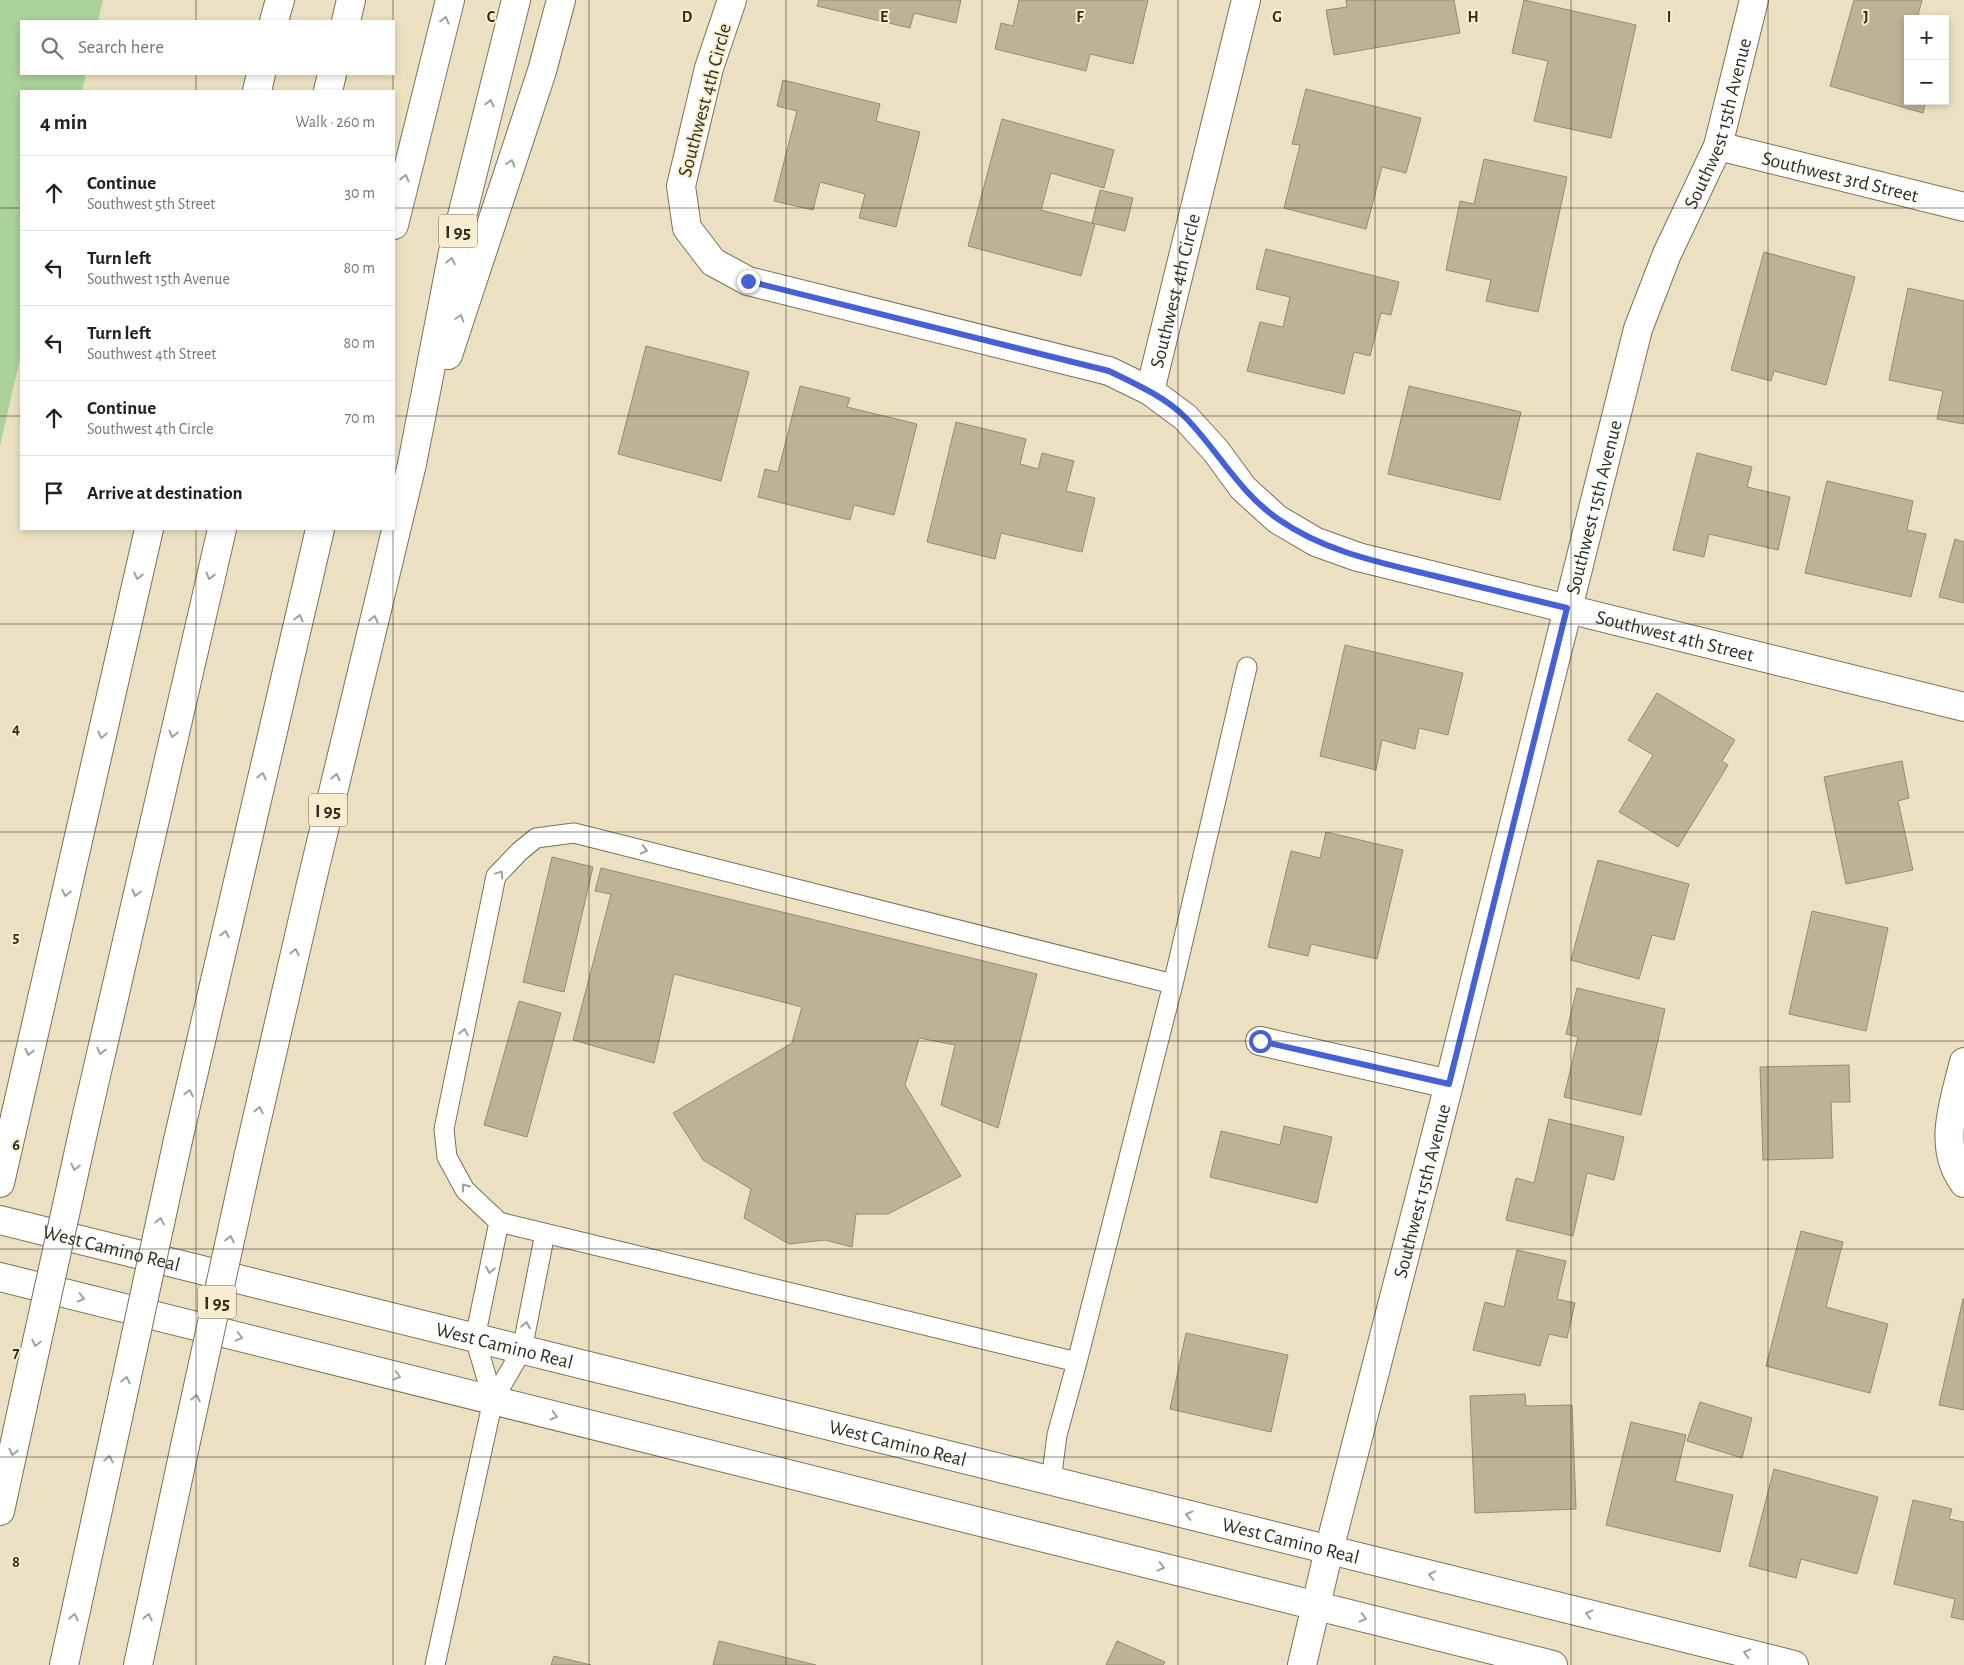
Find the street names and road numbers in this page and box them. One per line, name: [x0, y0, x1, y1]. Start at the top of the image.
street label: Southwest 4th Circle: [675, 21, 735, 179]
street label: Southwest 15th Avenue: [1681, 36, 1755, 212]
street label: Southwest 3rd Street: [1760, 148, 1921, 206]
street label: Southwest 4th Circle: [1147, 212, 1204, 370]
road number: I 95: [439, 215, 477, 248]
street label: Southwest 15th Avenue: [1563, 418, 1626, 597]
street label: Southwest 4th Street: [1594, 607, 1756, 666]
road number: I 95: [309, 794, 347, 826]
street label: Southwest 15th Avenue: [1390, 1102, 1454, 1280]
street label: West Camino Real: [41, 1222, 182, 1275]
road number: I 95: [198, 1285, 236, 1318]
street label: West Camino Real: [434, 1319, 575, 1373]
street label: West Camino Real: [827, 1417, 968, 1470]
street label: West Camino Real: [1220, 1515, 1361, 1568]

